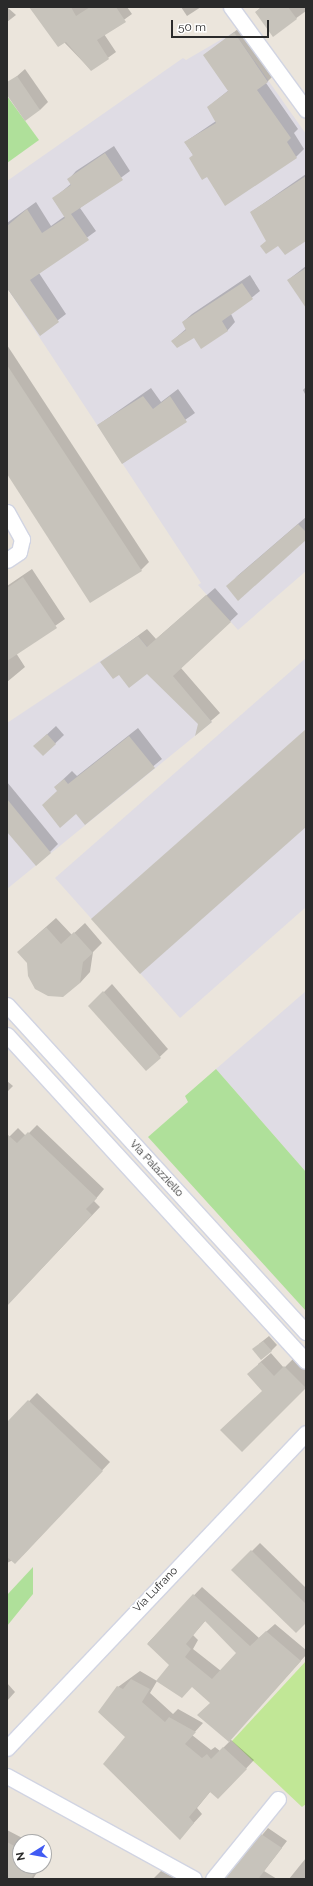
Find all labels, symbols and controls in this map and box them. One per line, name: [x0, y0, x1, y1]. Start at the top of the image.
scale bar: [173, 12, 271, 38]
text: 50 m: [178, 20, 206, 34]
street label: Via Palazziello: [126, 1138, 186, 1200]
street label: Via Lufrano: [131, 1565, 181, 1615]
north arrow: [12, 1834, 52, 1874]
text: N: [14, 1851, 28, 1862]

